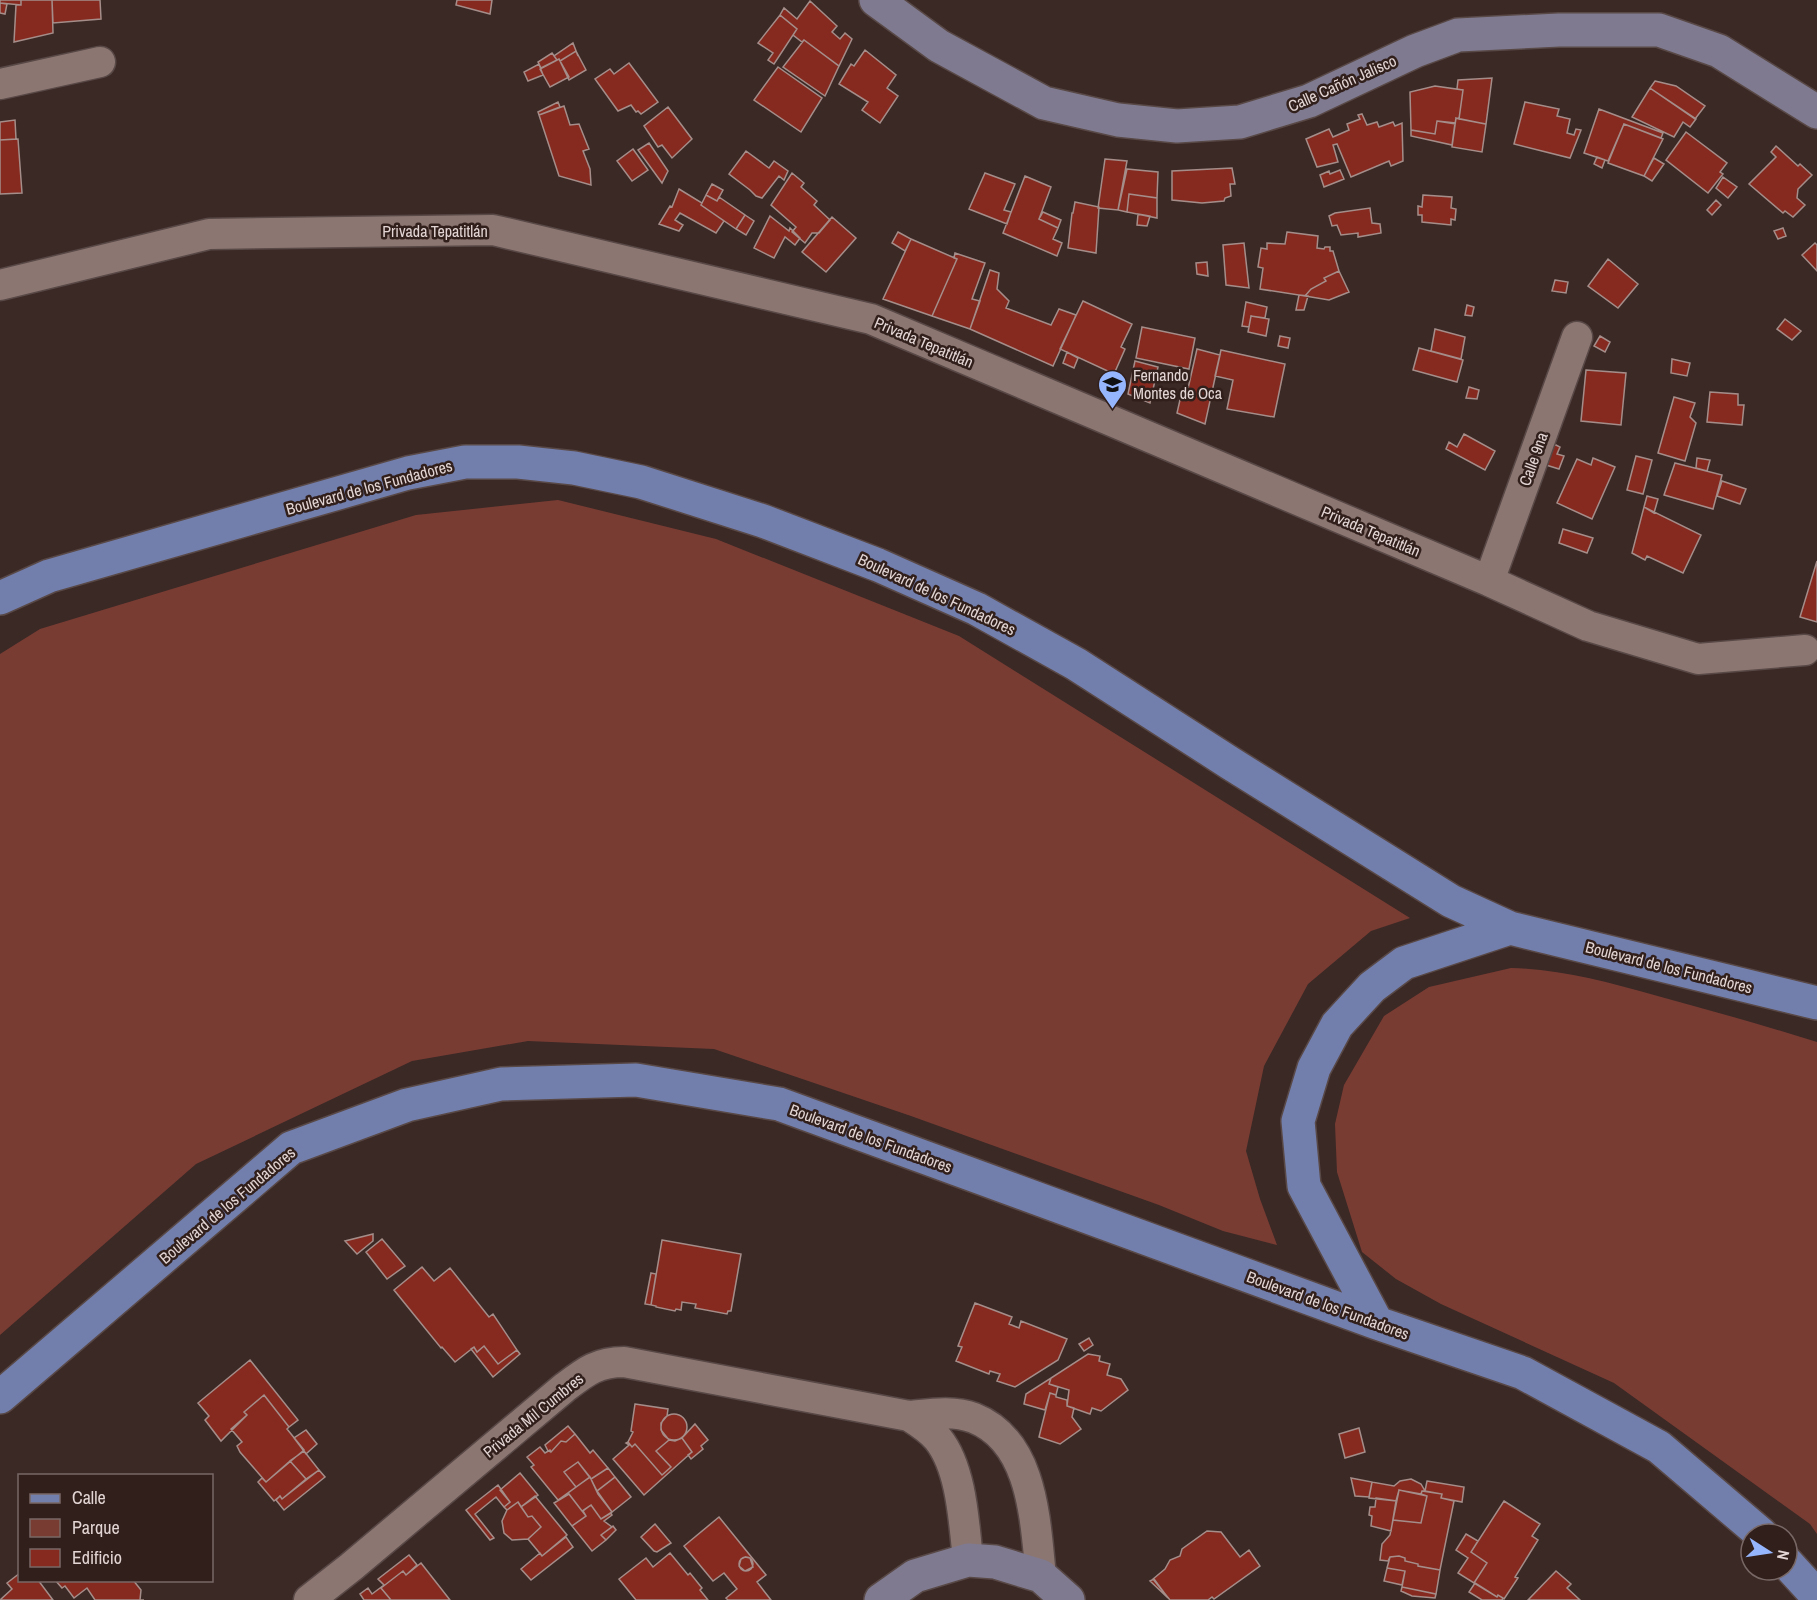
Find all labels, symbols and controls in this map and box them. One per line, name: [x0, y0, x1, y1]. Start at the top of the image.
street label: Calle Cañón Jalisco: [1284, 49, 1400, 117]
street label: Privada Tepatitlán: [382, 220, 488, 242]
street label: Privada Tepatitlán: [871, 311, 977, 373]
place label: Fernando Montes de Oca: [1133, 364, 1223, 404]
school or university icon: Fernando Montes de Oca: [1096, 368, 1128, 410]
street label: Calle 9na: [1513, 429, 1553, 489]
street label: Boulevard de los Fundadores: [283, 454, 455, 520]
street label: Privada Tepatitlán: [1318, 500, 1424, 562]
street label: Boulevard de los Fundadores: [855, 548, 1019, 640]
street label: Boulevard de los Fundadores: [1583, 936, 1755, 998]
street label: Boulevard de los Fundadores: [787, 1098, 955, 1178]
street label: Boulevard de los Fundadores: [154, 1141, 300, 1269]
street label: Boulevard de los Fundadores: [1244, 1265, 1412, 1345]
street label: Privada Mil Cumbres: [478, 1368, 588, 1462]
legend: [18, 1474, 213, 1582]
text: Calle: [72, 1485, 106, 1510]
text: Parque: [72, 1515, 120, 1540]
north arrow: [1739, 1522, 1799, 1582]
text: Edificio: [72, 1545, 122, 1570]
text: N: [1772, 1548, 1795, 1562]

